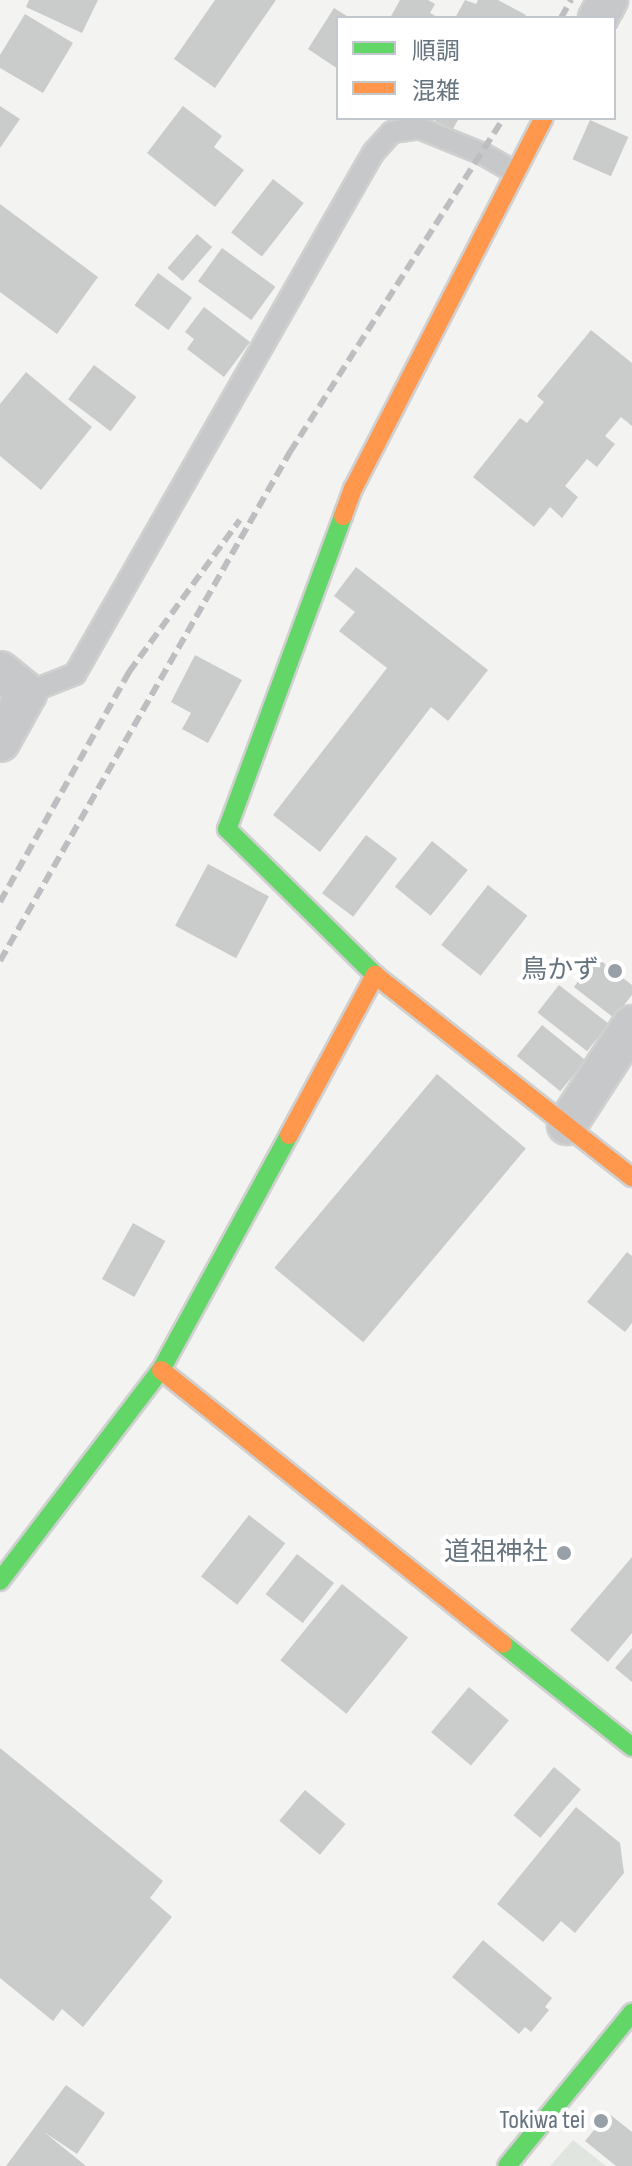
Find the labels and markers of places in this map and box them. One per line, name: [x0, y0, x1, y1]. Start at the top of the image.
place label: 鳥かず: [521, 955, 599, 987]
marker: 鳥かず: [606, 962, 624, 980]
place label: 道祖神社: [444, 1537, 548, 1569]
marker: 道祖神社: [555, 1544, 573, 1562]
place label: Tokiwa tei: [499, 2105, 585, 2137]
marker: Tokiwa tei: [592, 2112, 610, 2130]

